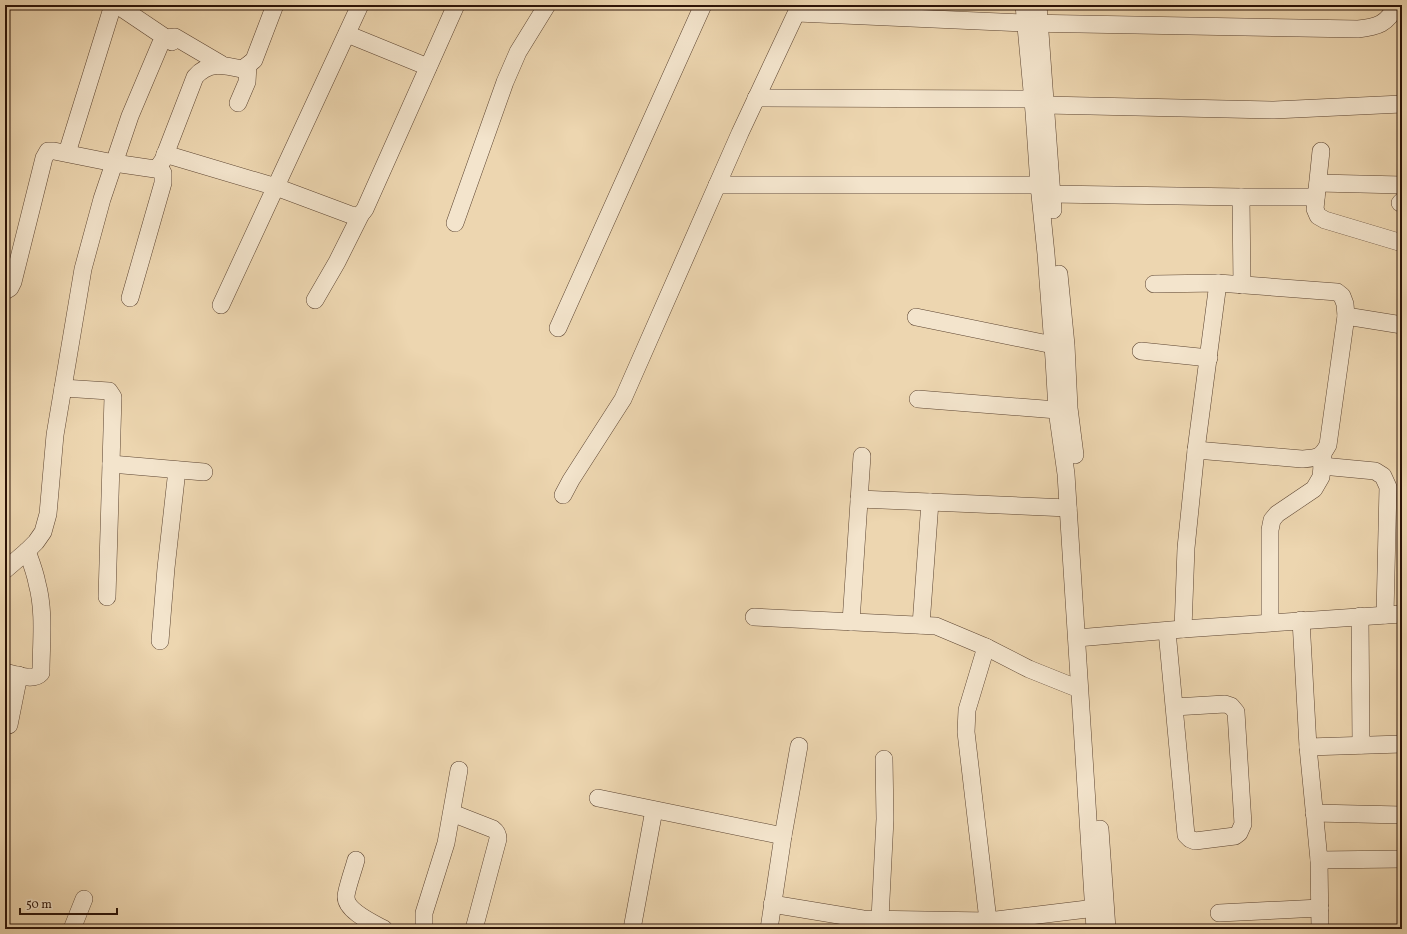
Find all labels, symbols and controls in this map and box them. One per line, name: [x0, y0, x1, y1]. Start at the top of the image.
scale bar: [20, 890, 117, 916]
text: 50 m: [26, 897, 52, 913]

